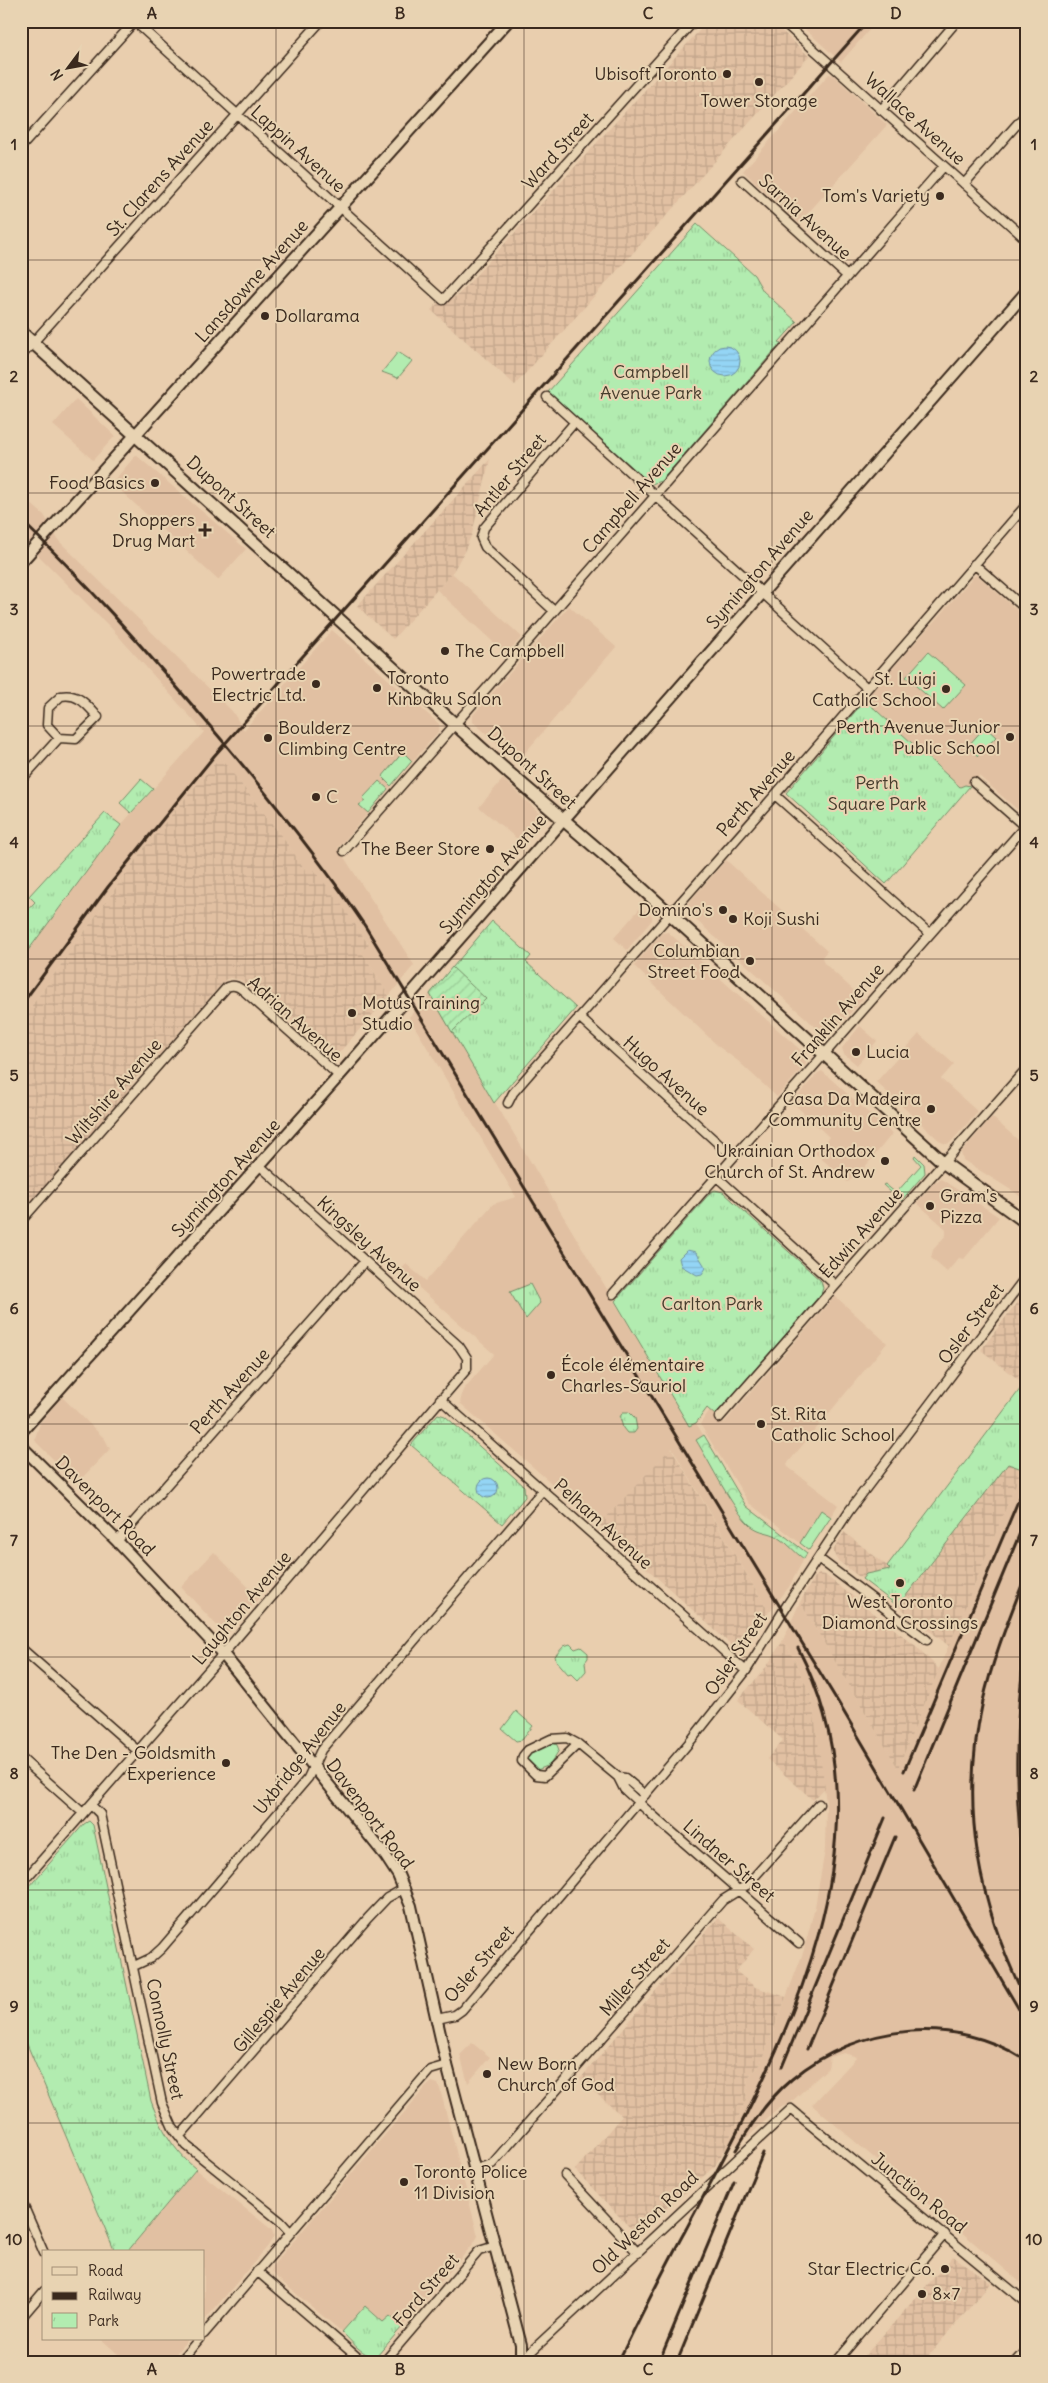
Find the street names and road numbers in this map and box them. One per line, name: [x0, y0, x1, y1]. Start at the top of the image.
street label: Wallace Avenue: [860, 67, 970, 170]
street label: Lappin Avenue: [246, 100, 350, 197]
street label: Ward Street: [517, 107, 598, 194]
street label: St. Clarens Avenue: [101, 114, 218, 241]
street label: Sarnia Avenue: [754, 169, 856, 264]
street label: Lansdowne Avenue: [190, 214, 313, 347]
street label: Antler Street: [468, 428, 551, 521]
street label: Campbell Avenue: [577, 437, 686, 558]
street label: Dupont Street: [182, 451, 281, 543]
street label: Symington Avenue: [701, 504, 818, 633]
street label: Dupont Street: [483, 722, 582, 814]
street label: Perth Avenue: [711, 744, 800, 841]
street label: Symington Avenue: [434, 809, 551, 938]
street label: Franklin Avenue: [786, 958, 889, 1071]
street label: Adrian Avenue: [243, 971, 348, 1066]
street label: Hugo Avenue: [618, 1031, 714, 1120]
street label: Wiltshire Avenue: [61, 1033, 166, 1150]
street label: Symington Avenue: [166, 1114, 285, 1242]
street label: Edwin Avenue: [814, 1183, 907, 1283]
street label: Kingsley Avenue: [312, 1191, 426, 1296]
street label: Osler Street: [933, 1279, 1009, 1369]
street label: Perth Avenue: [185, 1343, 274, 1439]
street label: Davenport Road: [50, 1451, 161, 1561]
street label: Pelham Avenue: [549, 1473, 657, 1574]
street label: Laughton Avenue: [187, 1546, 296, 1669]
street label: Osler Street: [699, 1608, 772, 1700]
street label: Uxbridge Avenue: [248, 1697, 351, 1819]
street label: Davenport Road: [321, 1754, 420, 1874]
street label: Lindner Street: [679, 1814, 780, 1907]
street label: Osler Street: [439, 1920, 519, 2007]
street label: Miller Street: [594, 1933, 675, 2020]
street label: Gillespie Avenue: [228, 1942, 330, 2057]
street label: Connolly Street: [141, 1976, 190, 2102]
street label: Junction Road: [867, 2147, 972, 2238]
street label: Old Weston Road: [586, 2166, 703, 2279]
street label: Ford Street: [388, 2248, 464, 2331]

